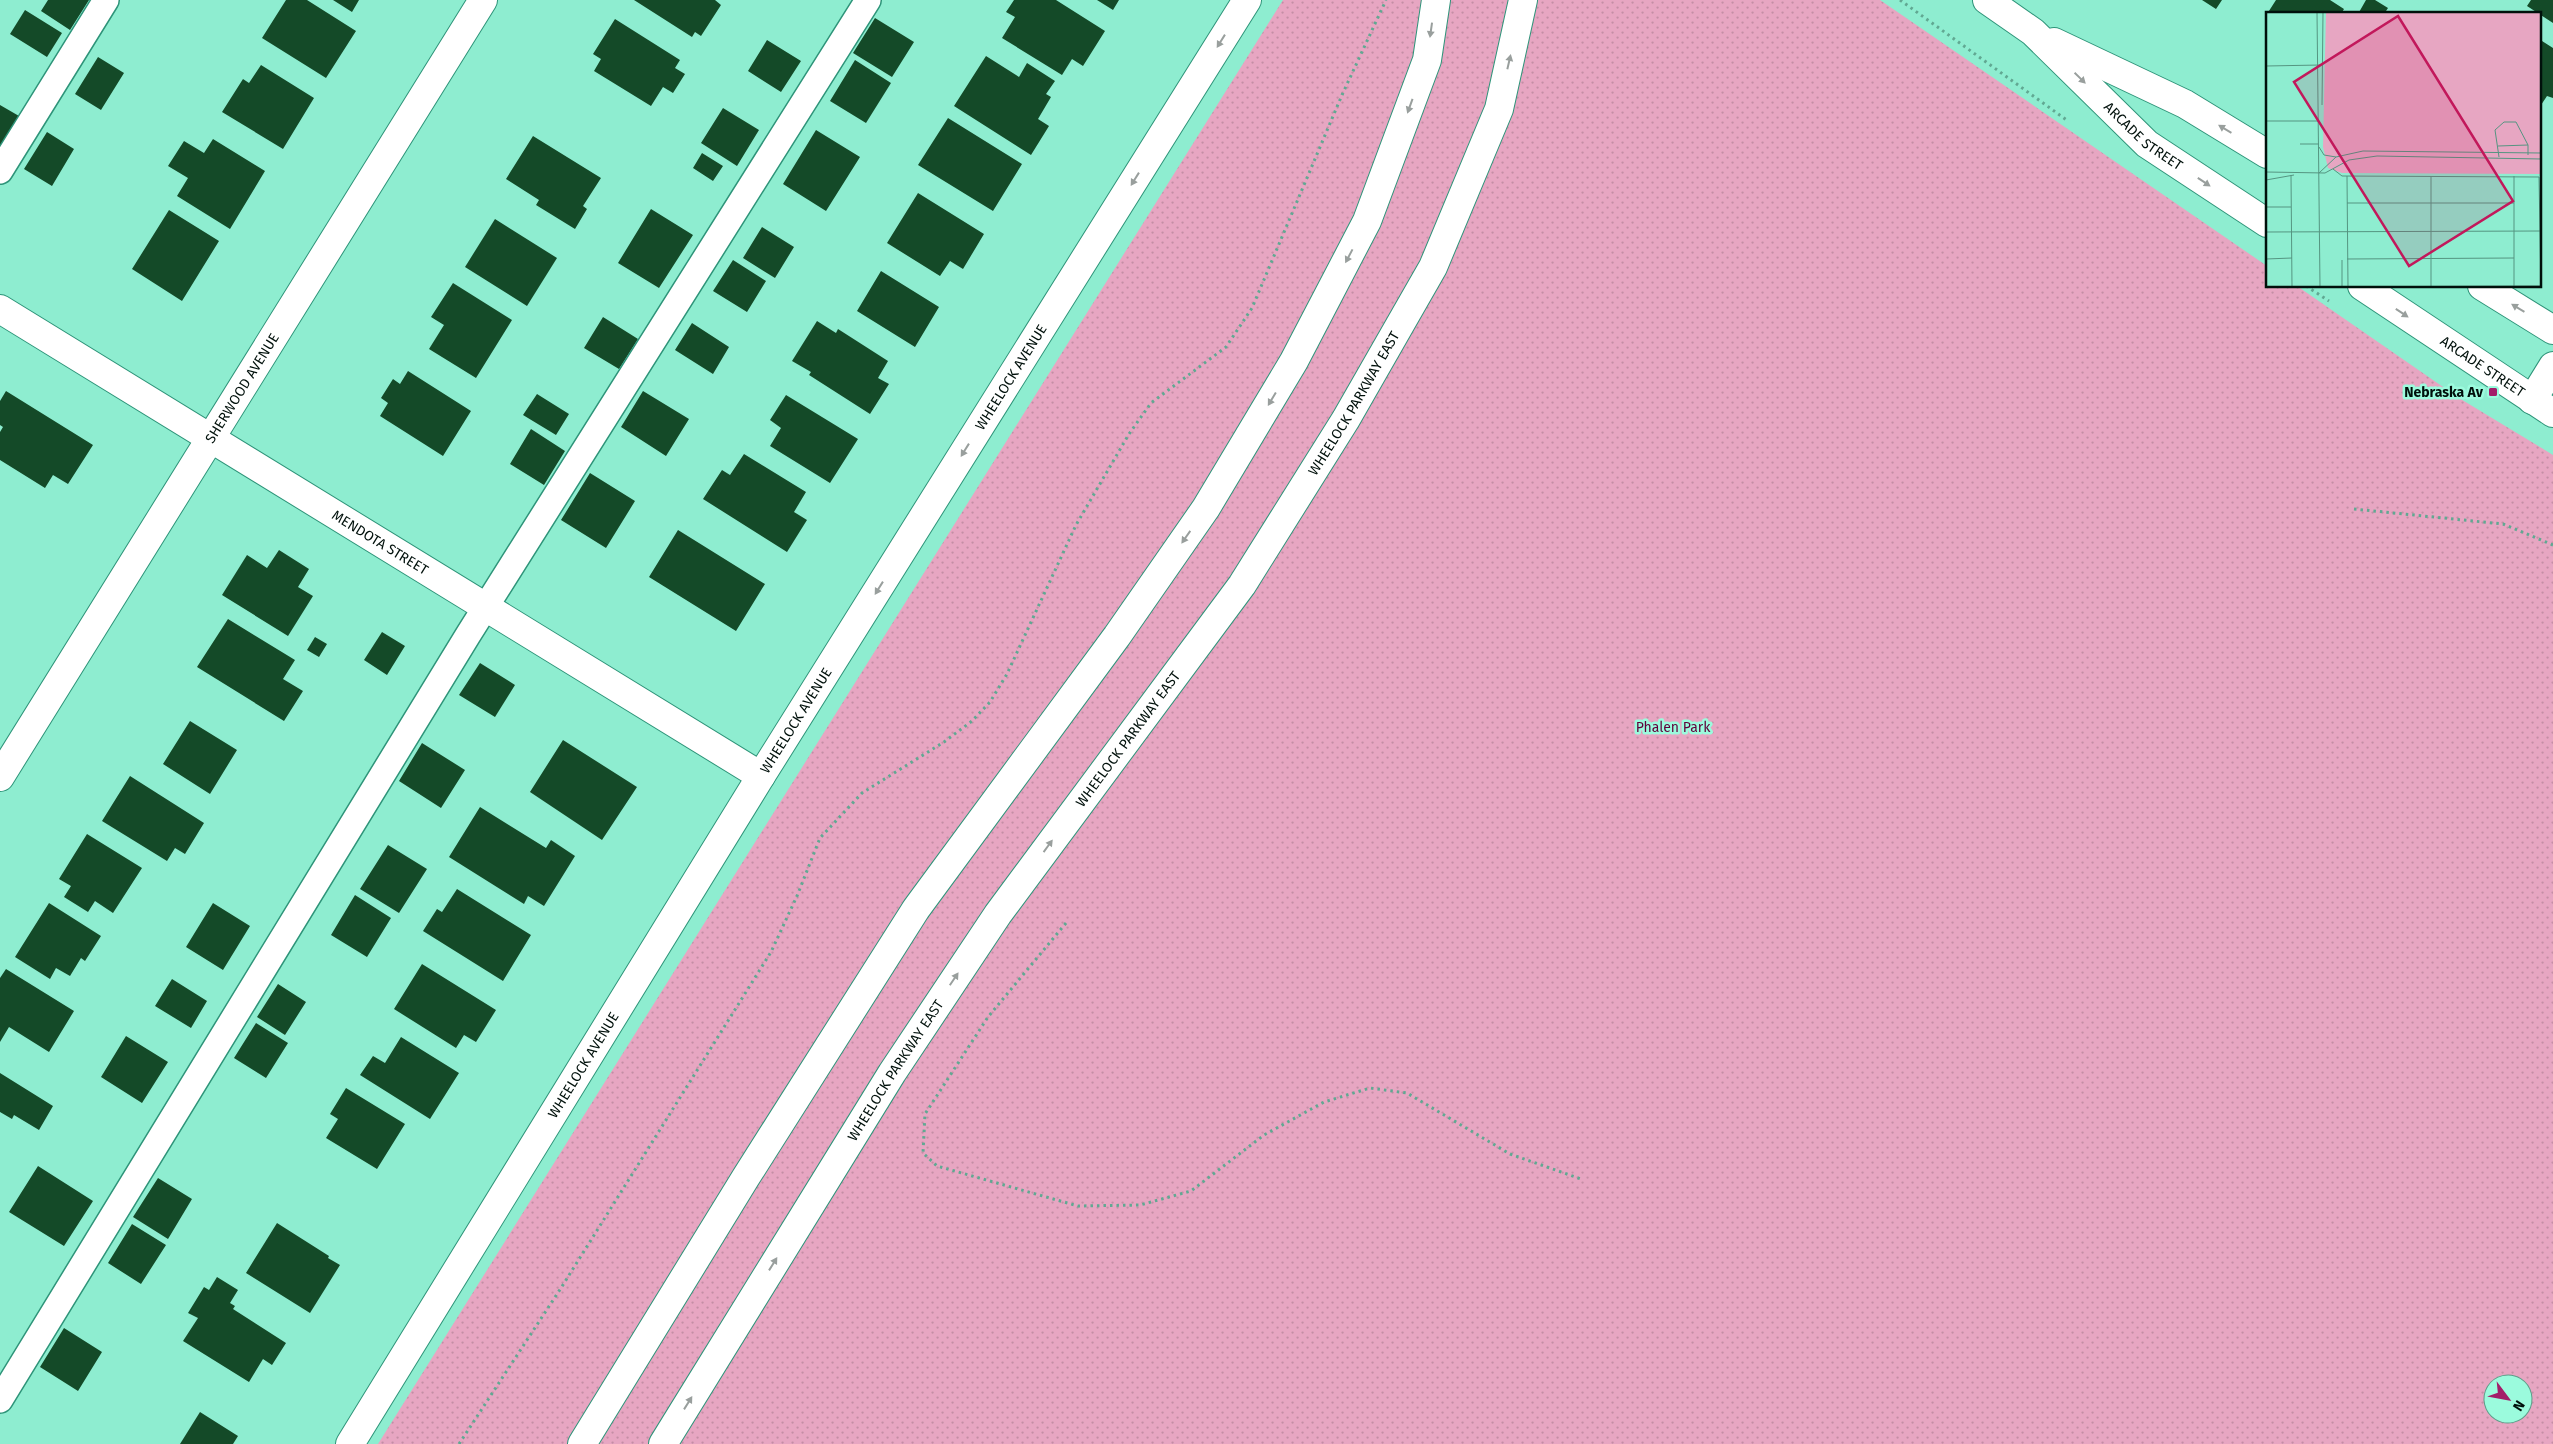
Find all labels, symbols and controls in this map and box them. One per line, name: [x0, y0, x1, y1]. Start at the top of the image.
inset map: [2266, 12, 2540, 288]
one-way arrow: [1427, 22, 1435, 38]
one-way arrow: [1217, 35, 1226, 48]
one-way arrow: [1505, 54, 1513, 69]
one-way arrow: [2074, 72, 2086, 84]
one-way arrow: [1406, 98, 1413, 113]
street label: ARCADE STREET: [2101, 98, 2187, 174]
one-way arrow: [2219, 124, 2232, 133]
one-way arrow: [1130, 172, 1140, 186]
one-way arrow: [2198, 177, 2211, 187]
one-way arrow: [1345, 249, 1353, 263]
one-way arrow: [2511, 303, 2524, 313]
one-way arrow: [2395, 308, 2409, 318]
street label: WHEELOCK AVENUE: [971, 321, 1050, 433]
street label: WHEELOCK PARKWAY EAST: [1304, 328, 1403, 478]
street label: SHERWOOD AVENUE: [201, 330, 282, 446]
street label: ARCADE STREET: [2437, 332, 2529, 401]
place label: Nebraska Av: [2404, 384, 2484, 401]
marker: Nebraska Av: [2487, 386, 2499, 398]
one-way arrow: [1267, 392, 1276, 405]
one-way arrow: [960, 444, 970, 457]
street label: MENDOTA STREET: [329, 506, 432, 579]
one-way arrow: [1181, 530, 1191, 544]
one-way arrow: [874, 581, 883, 594]
street label: WHEELOCK AVENUE: [756, 664, 835, 776]
street label: WHEELOCK PARKWAY EAST: [1072, 667, 1184, 810]
park label: Phalen Park: [1636, 719, 1711, 736]
one-way arrow: [1043, 839, 1053, 853]
one-way arrow: [950, 973, 959, 986]
street label: WHEELOCK PARKWAY EAST: [844, 996, 947, 1144]
street label: WHEELOCK AVENUE: [544, 1009, 622, 1121]
one-way arrow: [769, 1258, 778, 1271]
north arrow: [2483, 1374, 2533, 1424]
one-way arrow: [684, 1396, 693, 1409]
text: N: [2509, 1397, 2528, 1414]

